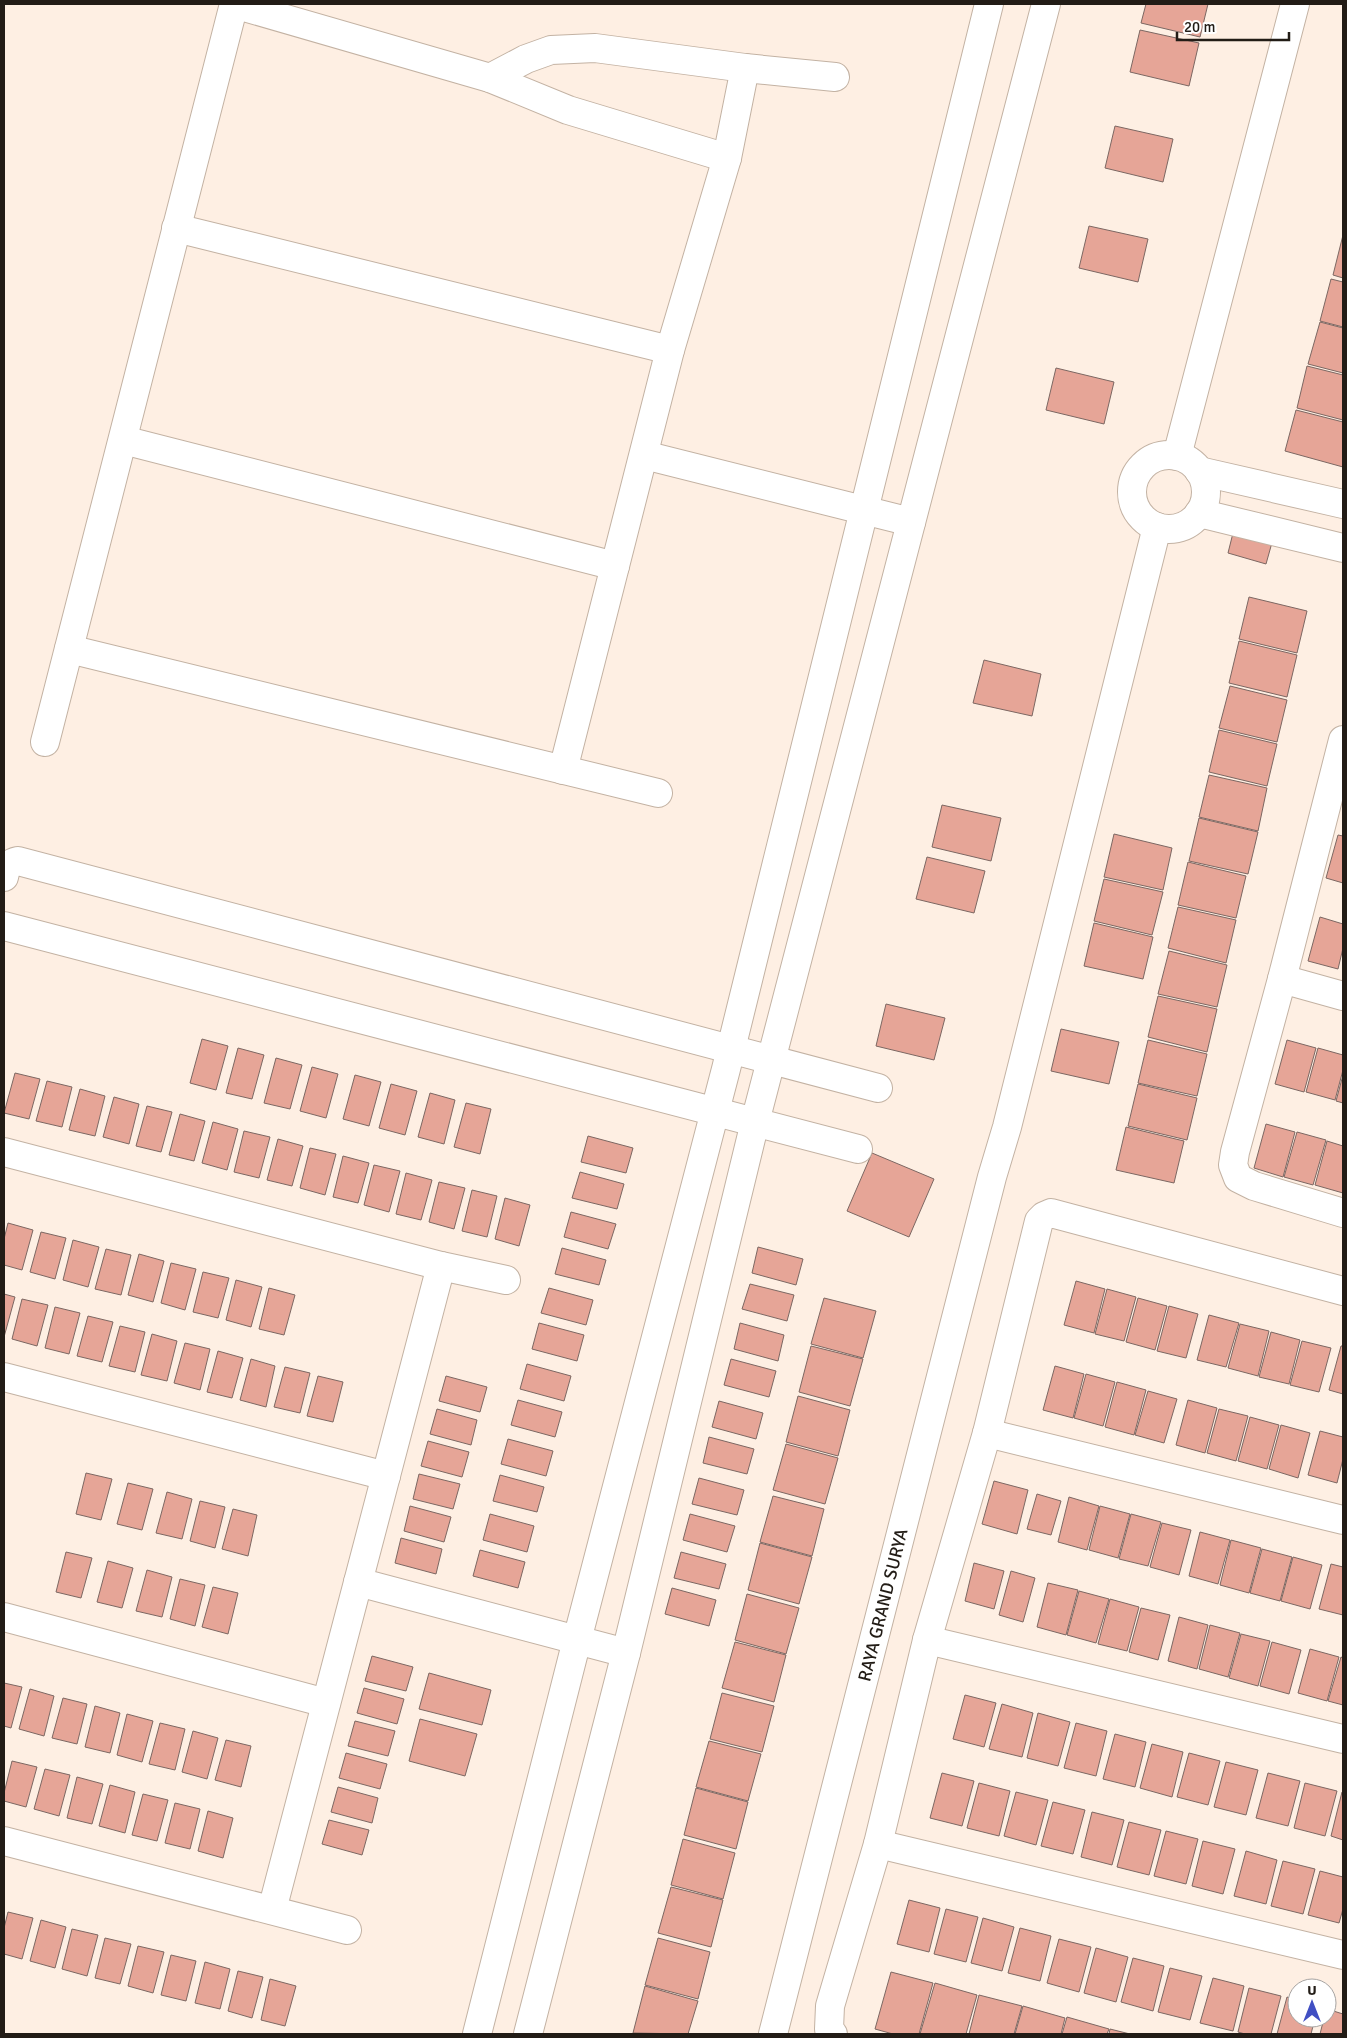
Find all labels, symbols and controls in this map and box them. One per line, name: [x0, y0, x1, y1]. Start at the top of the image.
scale bar: [1177, 10, 1290, 42]
text: 20 m: [1184, 18, 1215, 36]
street label: RAYA GRAND SURYA: [853, 1526, 913, 1684]
north arrow: [1287, 1978, 1337, 2028]
text: U: [1307, 1982, 1317, 1999]

